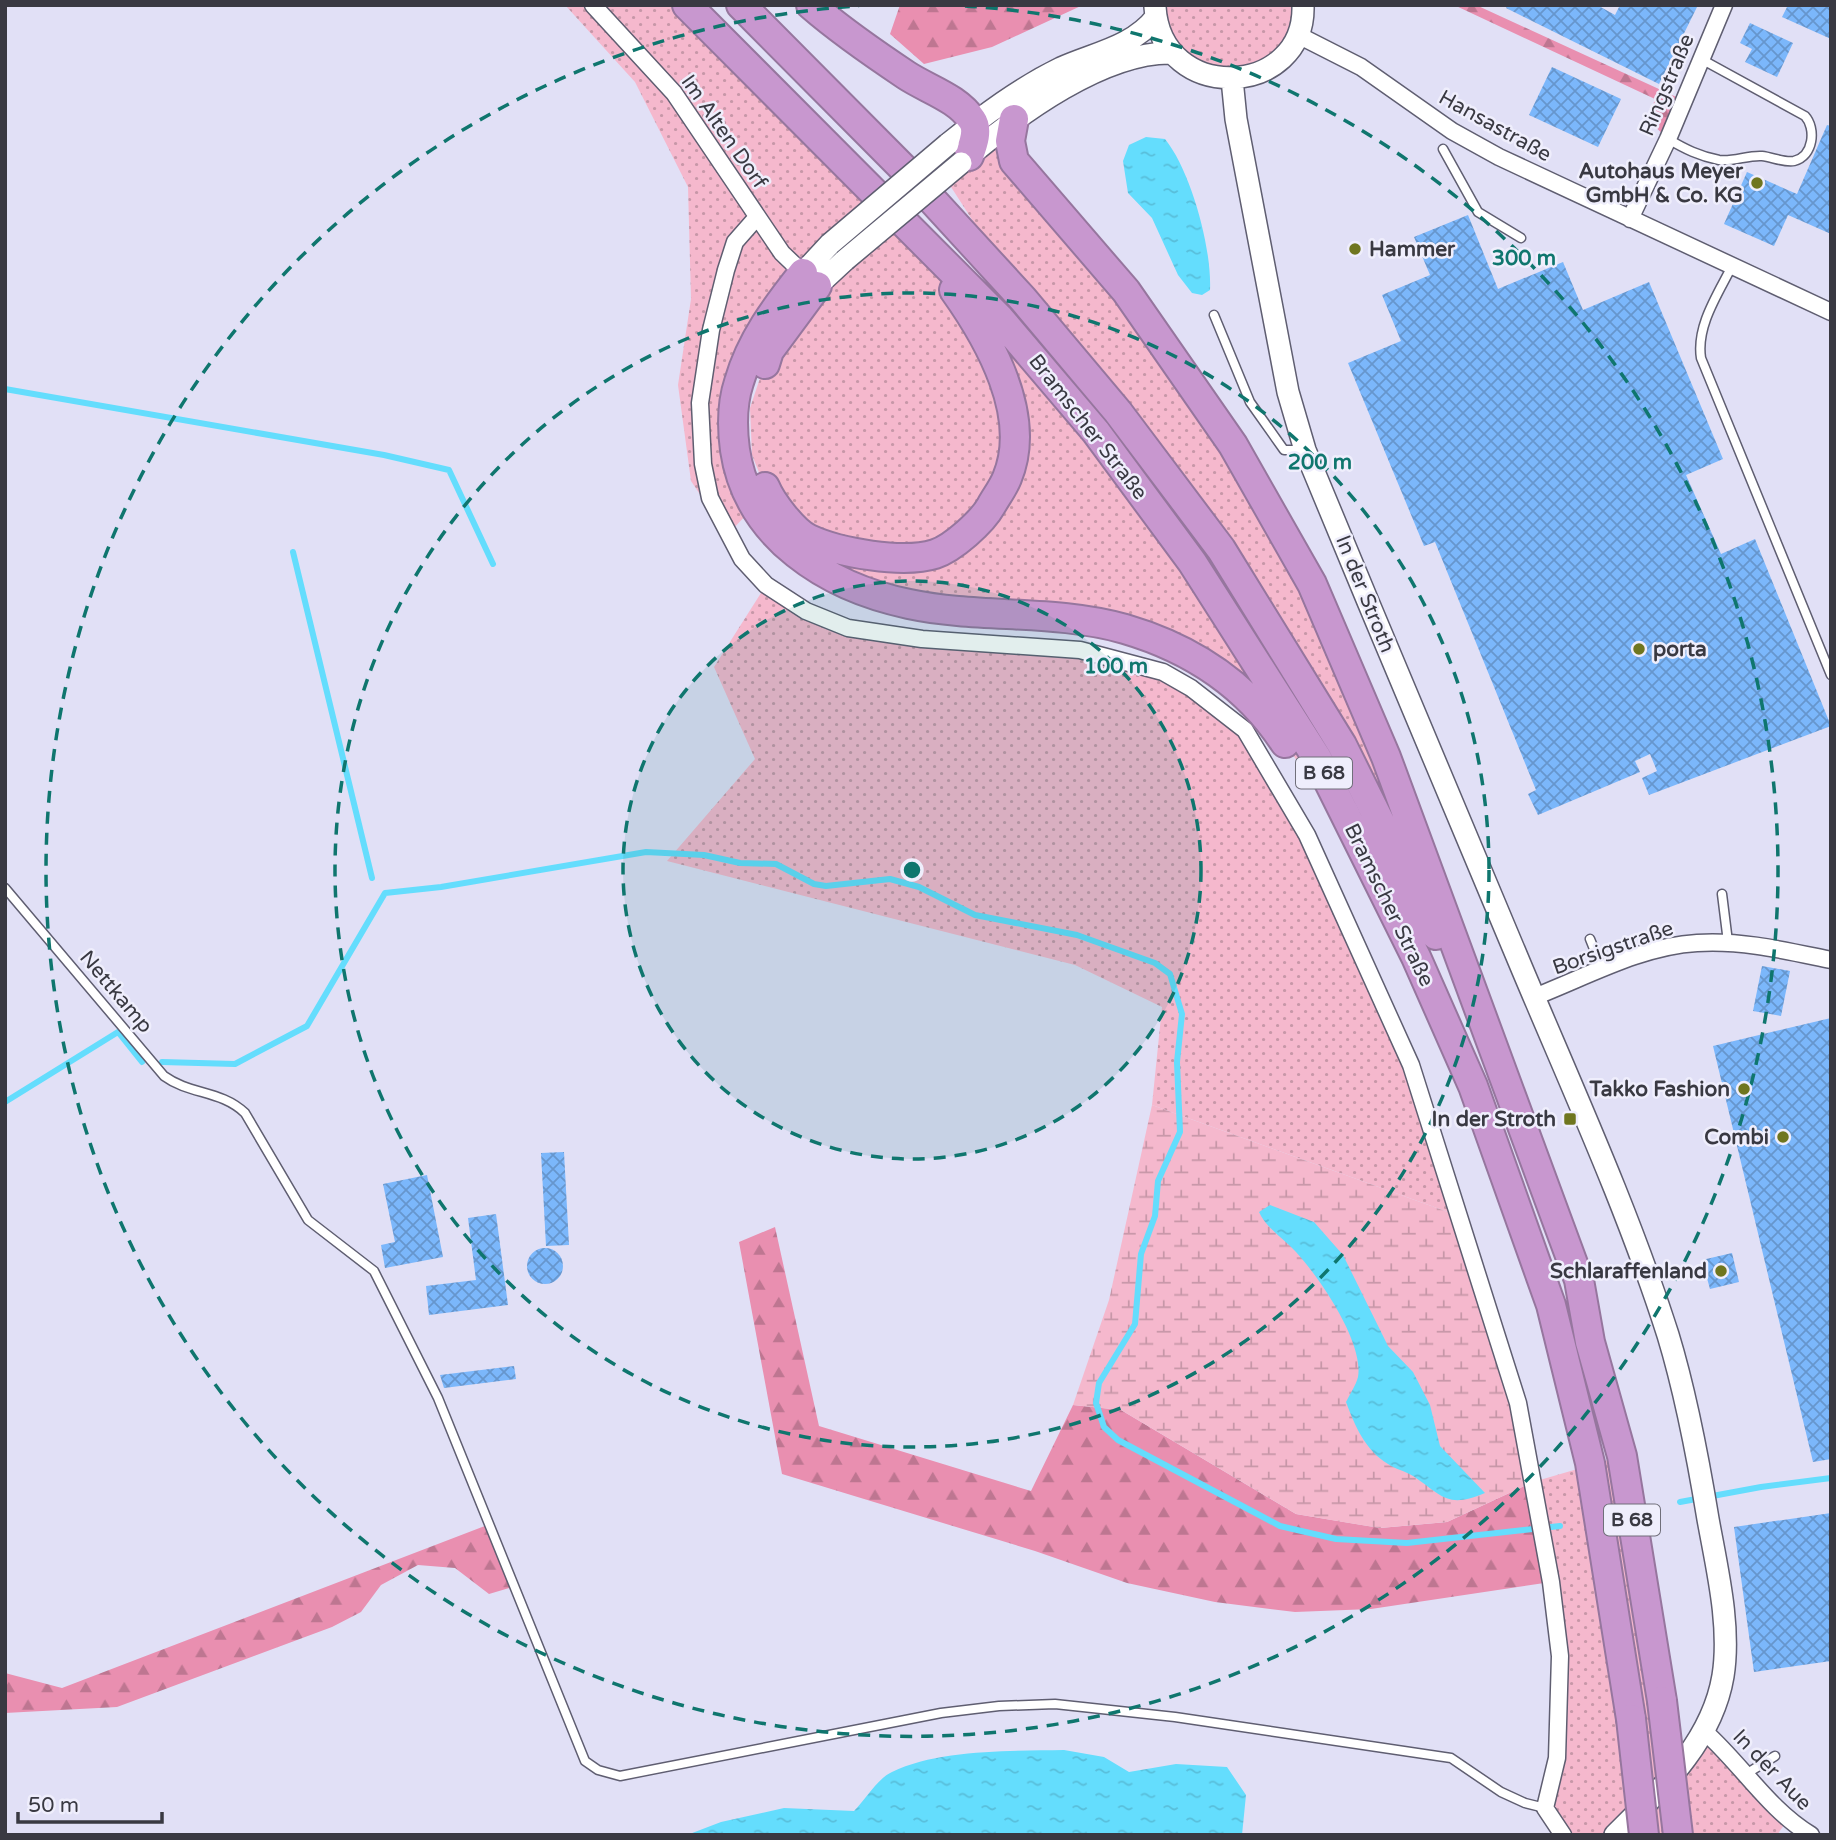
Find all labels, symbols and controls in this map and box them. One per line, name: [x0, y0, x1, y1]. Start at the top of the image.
street label: Ringstraße: [1634, 30, 1700, 140]
street label: Im Alten Dorf: [675, 70, 773, 194]
street label: Hansastraße: [1434, 85, 1556, 167]
place label: Autohaus Meyer GmbH & Co. KG: [1579, 159, 1744, 208]
marker: Autohaus Meyer GmbH & Co. KG: [1749, 175, 1765, 191]
place label: Hammer: [1369, 237, 1456, 262]
marker: Hammer: [1347, 241, 1363, 257]
text: 300 m: [1492, 246, 1556, 271]
street label: Bramscher Straße: [1023, 349, 1153, 505]
text: 200 m: [1288, 450, 1352, 475]
street label: In der Stroth: [1330, 532, 1400, 656]
place label: porta: [1653, 637, 1707, 662]
marker: porta: [1631, 641, 1647, 657]
text: 100 m: [1084, 654, 1148, 679]
road number: B 68: [1296, 758, 1352, 788]
street label: Bramscher Straße: [1339, 820, 1439, 991]
centre of rings: [900, 858, 924, 882]
street label: Borsigstraße: [1549, 916, 1677, 980]
street label: Nettkamp: [74, 946, 158, 1038]
place label: Takko Fashion: [1589, 1077, 1730, 1102]
marker: Takko Fashion: [1736, 1081, 1752, 1097]
place label: In der Stroth: [1432, 1107, 1556, 1132]
marker: In der Stroth: [1562, 1111, 1578, 1127]
place label: Combi: [1704, 1125, 1769, 1150]
marker: Combi: [1775, 1129, 1791, 1145]
place label: Schlaraffenland: [1550, 1259, 1707, 1284]
marker: Schlaraffenland: [1713, 1263, 1729, 1279]
road number: B 68: [1604, 1504, 1660, 1536]
street label: In der Aue: [1727, 1724, 1817, 1816]
scale bar: [18, 1780, 161, 1824]
text: 50 m: [28, 1793, 79, 1818]

